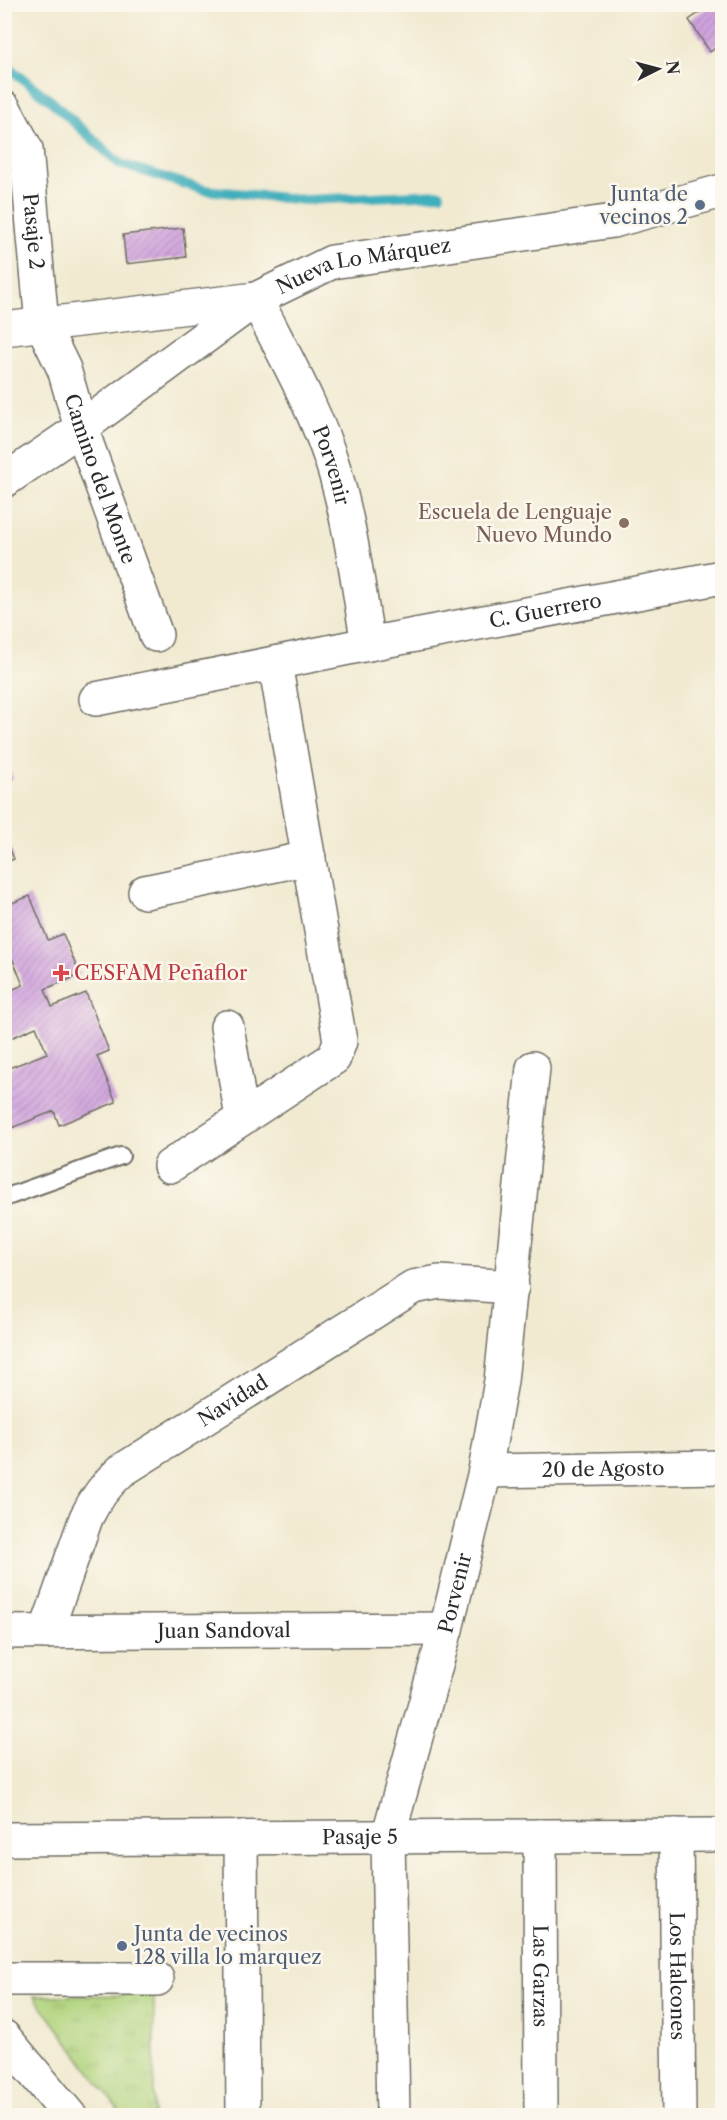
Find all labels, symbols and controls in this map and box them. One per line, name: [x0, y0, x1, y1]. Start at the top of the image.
north arrow: [628, 39, 688, 99]
text: N: [662, 59, 684, 75]
place label: Junta de vecinos 2: [599, 182, 688, 229]
street label: Pasaje 2: [18, 192, 49, 270]
marker: Junta de vecinos 2: [693, 198, 707, 212]
street label: Nueva Lo Márquez: [272, 233, 452, 299]
street label: Camino del Monte: [60, 391, 141, 567]
street label: Porvenir: [307, 422, 355, 508]
place label: Escuela de Lenguaje Nuevo Mundo: [418, 500, 612, 547]
marker: Escuela de Lenguaje Nuevo Mundo: [617, 516, 631, 530]
street label: C. Guerrero: [487, 588, 604, 633]
place label: CESFAM Peñaflor: [74, 961, 248, 985]
marker: CESFAM Peñaflor: [52, 964, 70, 982]
street label: Navidad: [193, 1370, 272, 1431]
street label: 20 de Agosto: [541, 1456, 665, 1482]
street label: Porvenir: [433, 1550, 476, 1636]
street label: Juan Sandoval: [154, 1618, 291, 1643]
street label: Pasaje 5: [322, 1825, 398, 1849]
street label: Los Halcones: [665, 1912, 690, 2040]
place label: Junta de vecinos 128 villa lo marquez: [131, 1922, 322, 1969]
street label: Las Garzas: [528, 1925, 553, 2027]
marker: Junta de vecinos 128 villa lo marquez: [115, 1939, 129, 1953]

